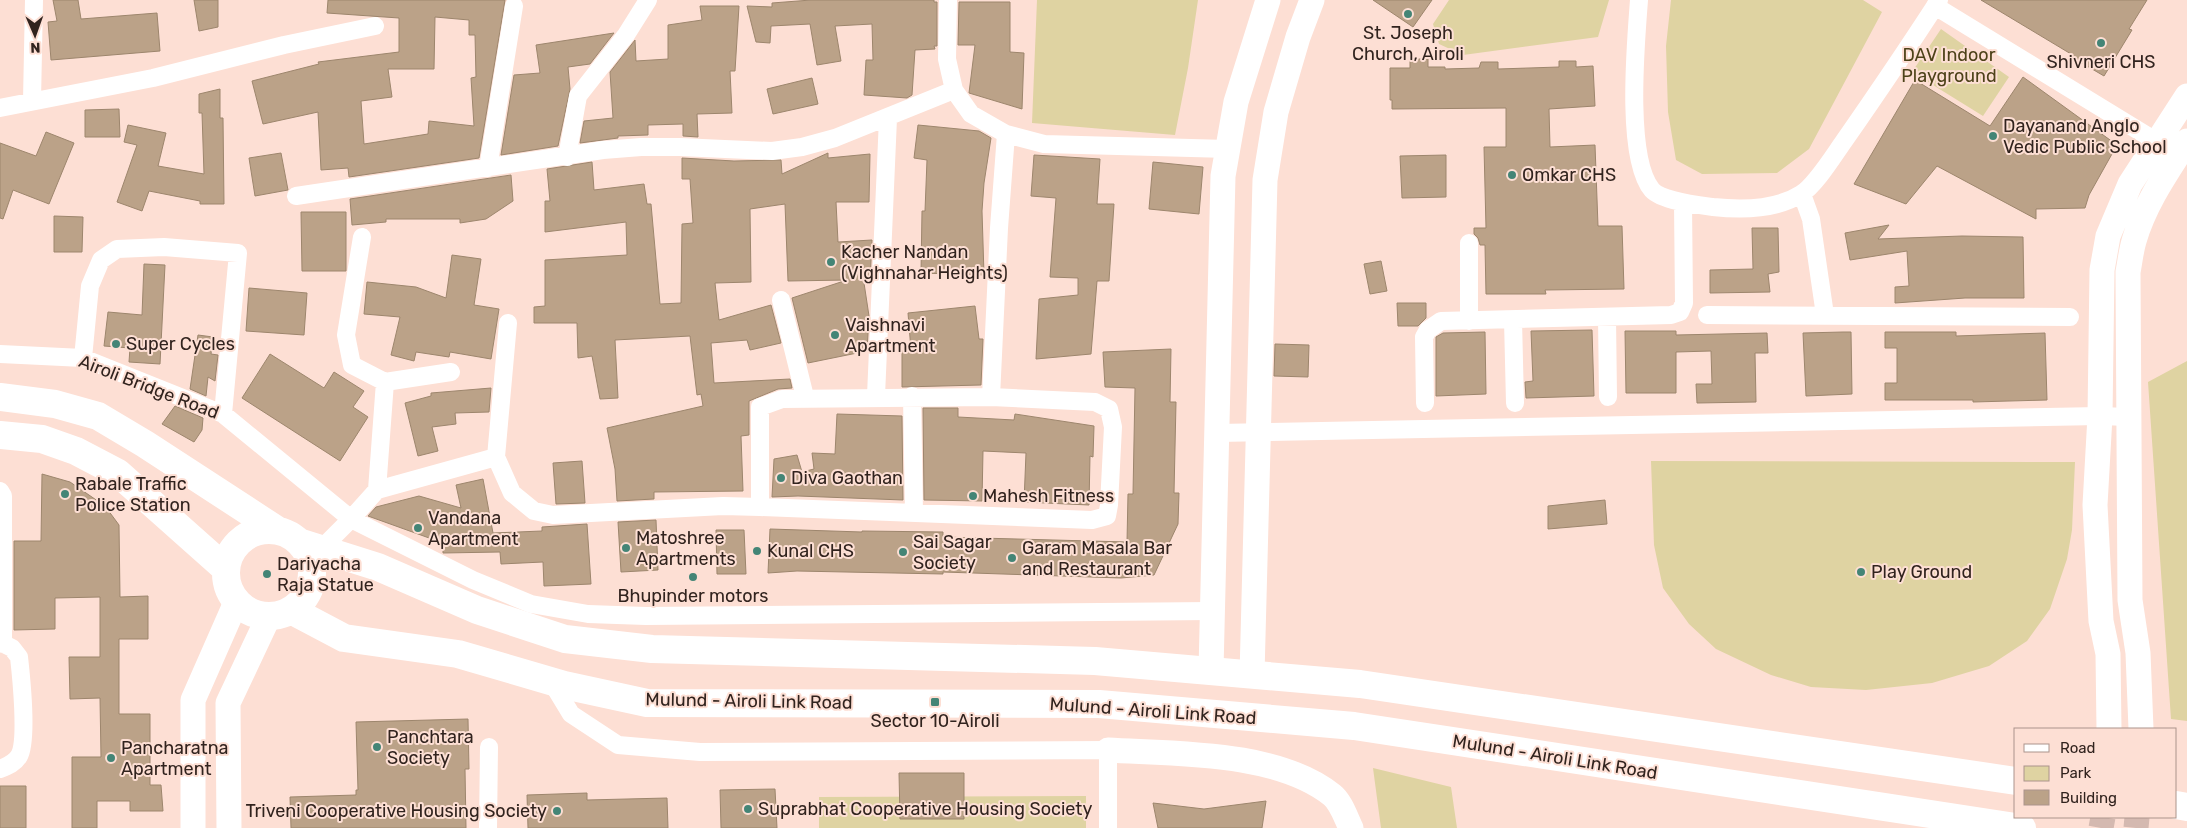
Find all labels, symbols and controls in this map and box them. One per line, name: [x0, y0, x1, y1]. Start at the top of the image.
marker: St. Joseph Church, Airoli: [1402, 8, 1414, 20]
north arrow: [10, 10, 60, 60]
place label: St. Joseph Church, Airoli: [1352, 22, 1464, 65]
marker: Shivneri CHS: [2095, 37, 2107, 49]
text: N: [30, 39, 41, 56]
park label: DAV Indoor Playground: [1901, 44, 1997, 87]
place label: Shivneri CHS: [2046, 51, 2156, 73]
place label: Dayanand Anglo Vedic Public School: [2003, 115, 2167, 158]
marker: Dayanand Anglo Vedic Public School: [1987, 130, 1999, 142]
place label: Omkar CHS: [1522, 164, 1616, 186]
marker: Omkar CHS: [1506, 169, 1518, 181]
place label: Kacher Nandan (Vighnahar Heights): [841, 241, 1008, 284]
marker: Kacher Nandan (Vighnahar Heights): [825, 256, 837, 268]
place label: Vaishnavi Apartment: [845, 314, 936, 357]
marker: Vaishnavi Apartment: [829, 329, 841, 341]
place label: Super Cycles: [126, 333, 235, 355]
marker: Super Cycles: [110, 338, 122, 350]
street label: Airoli Bridge Road: [76, 350, 222, 424]
place label: Diva Gaothan: [791, 467, 903, 489]
marker: Diva Gaothan: [775, 472, 787, 484]
place label: Rabale Traffic Police Station: [75, 473, 191, 516]
place label: Mahesh Fitness: [983, 485, 1114, 507]
marker: Rabale Traffic Police Station: [59, 488, 71, 500]
marker: Mahesh Fitness: [967, 490, 979, 502]
place label: Vandana Apartment: [428, 507, 519, 550]
marker: Vandana Apartment: [412, 522, 424, 534]
place label: Matoshree Apartments: [636, 527, 736, 570]
place label: Sai Sagar Society: [913, 531, 992, 574]
place label: Garam Masala Bar and Restaurant: [1022, 537, 1172, 580]
place label: Kunal CHS: [767, 540, 854, 562]
marker: Matoshree Apartments: [620, 542, 632, 554]
marker: Kunal CHS: [751, 545, 763, 557]
marker: Sai Sagar Society: [897, 546, 909, 558]
marker: Garam Masala Bar and Restaurant: [1006, 552, 1018, 564]
place label: Dariyacha Raja Statue: [277, 553, 374, 596]
place label: Play Ground: [1871, 561, 1972, 583]
marker: Play Ground: [1855, 566, 1867, 578]
marker: Dariyacha Raja Statue: [261, 568, 273, 580]
marker: Bhupinder motors: [687, 571, 699, 583]
place label: Bhupinder motors: [617, 585, 769, 607]
street label: Mulund - Airoli Link Road: [645, 688, 853, 714]
street label: Mulund - Airoli Link Road: [1049, 693, 1257, 729]
marker: Sector 10-Airoli: [929, 696, 941, 708]
place label: Sector 10-Airoli: [871, 710, 1000, 732]
place label: Panchtara Society: [387, 726, 474, 769]
legend: [2014, 728, 2177, 818]
street label: Mulund - Airoli Link Road: [1451, 730, 1659, 784]
place label: Pancharatna Apartment: [121, 737, 228, 780]
text: Road: [2060, 739, 2096, 757]
marker: Panchtara Society: [371, 741, 383, 753]
marker: Pancharatna Apartment: [105, 752, 117, 764]
text: Park: [2060, 764, 2091, 782]
text: Building: [2060, 789, 2117, 807]
place label: Suprabhat Cooperative Housing Society: [758, 798, 1092, 820]
place label: Triveni Cooperative Housing Society: [245, 800, 547, 822]
marker: Suprabhat Cooperative Housing Society: [742, 803, 754, 815]
marker: Triveni Cooperative Housing Society: [551, 805, 563, 817]

